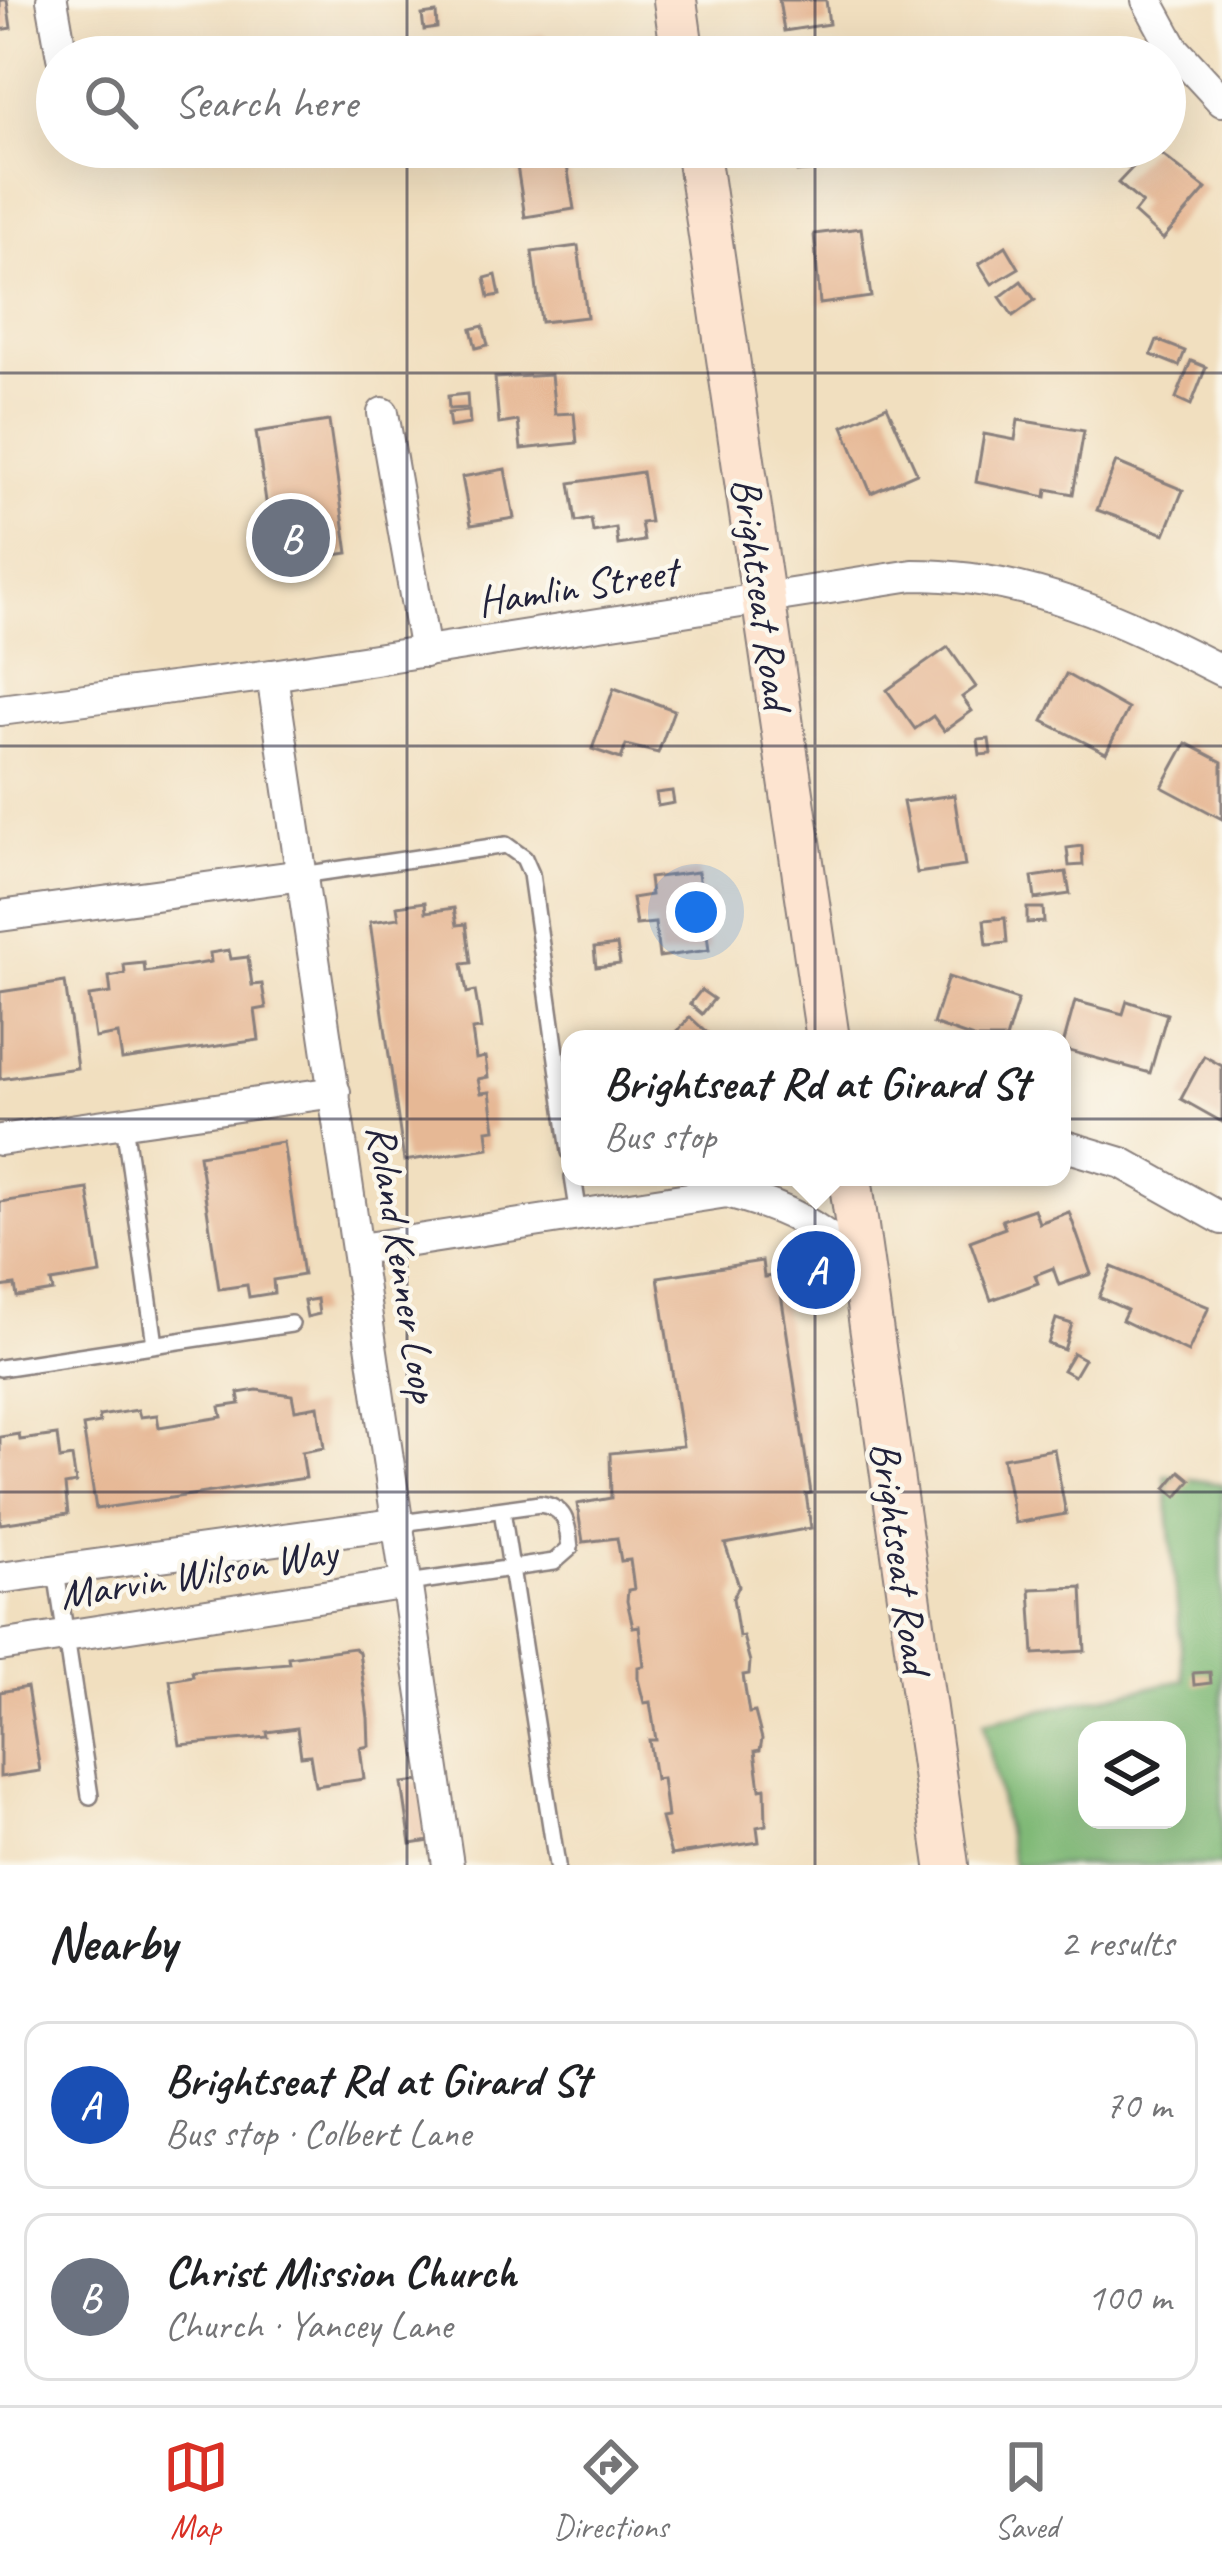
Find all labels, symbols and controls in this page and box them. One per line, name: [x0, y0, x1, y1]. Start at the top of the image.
search box: [36, 36, 1186, 168]
icon: search: [78, 69, 144, 135]
text: Search here: [174, 74, 357, 131]
street label: Brightseat Road: [719, 474, 805, 718]
pin: B: [252, 493, 330, 583]
street label: Hamlin Street: [474, 544, 686, 628]
your location: [666, 882, 726, 942]
popup: [561, 1030, 1071, 1186]
text: Brightseat Rd at Girard St: [604, 1055, 1028, 1112]
text: Bus stop: [604, 1112, 716, 1161]
street label: Roland Kenner Loop: [354, 1121, 451, 1408]
pin: A: [777, 1225, 855, 1315]
street label: Brightseat Road: [858, 1438, 944, 1682]
street label: Marvin Wilson Way: [56, 1525, 344, 1622]
map controls: [1078, 1721, 1186, 1829]
button: layers: [1078, 1721, 1186, 1829]
text: Nearby: [48, 1911, 176, 1975]
text: 2 results: [1060, 1919, 1174, 1968]
text: Brightseat Rd at Girard St: [165, 2052, 589, 2109]
text: A: [80, 2081, 100, 2130]
text: 70 m: [1105, 2081, 1171, 2130]
text: Bus stop · Colbert Lane: [165, 2109, 471, 2158]
text: Christ Mission Church: [165, 2244, 516, 2301]
text: B: [80, 2273, 100, 2322]
text: 100 m: [1087, 2273, 1171, 2322]
text: Church · Yancey Lane: [165, 2301, 452, 2350]
tab: Map: [163, 2434, 229, 2548]
tab: Directions: [554, 2434, 668, 2548]
tab: Saved: [993, 2434, 1059, 2548]

